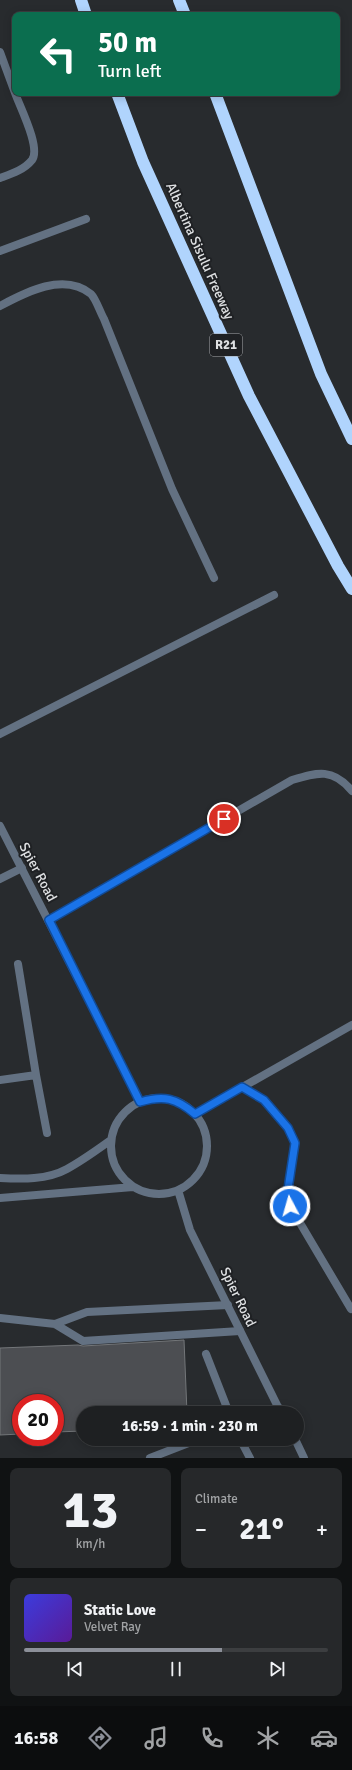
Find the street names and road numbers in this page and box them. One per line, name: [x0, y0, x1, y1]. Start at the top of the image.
street label: Albertina Sisulu Freeway: [162, 180, 238, 323]
road number: R21: [210, 334, 242, 356]
street label: Spier Road: [15, 840, 61, 904]
street label: Spier Road: [216, 1264, 260, 1330]

